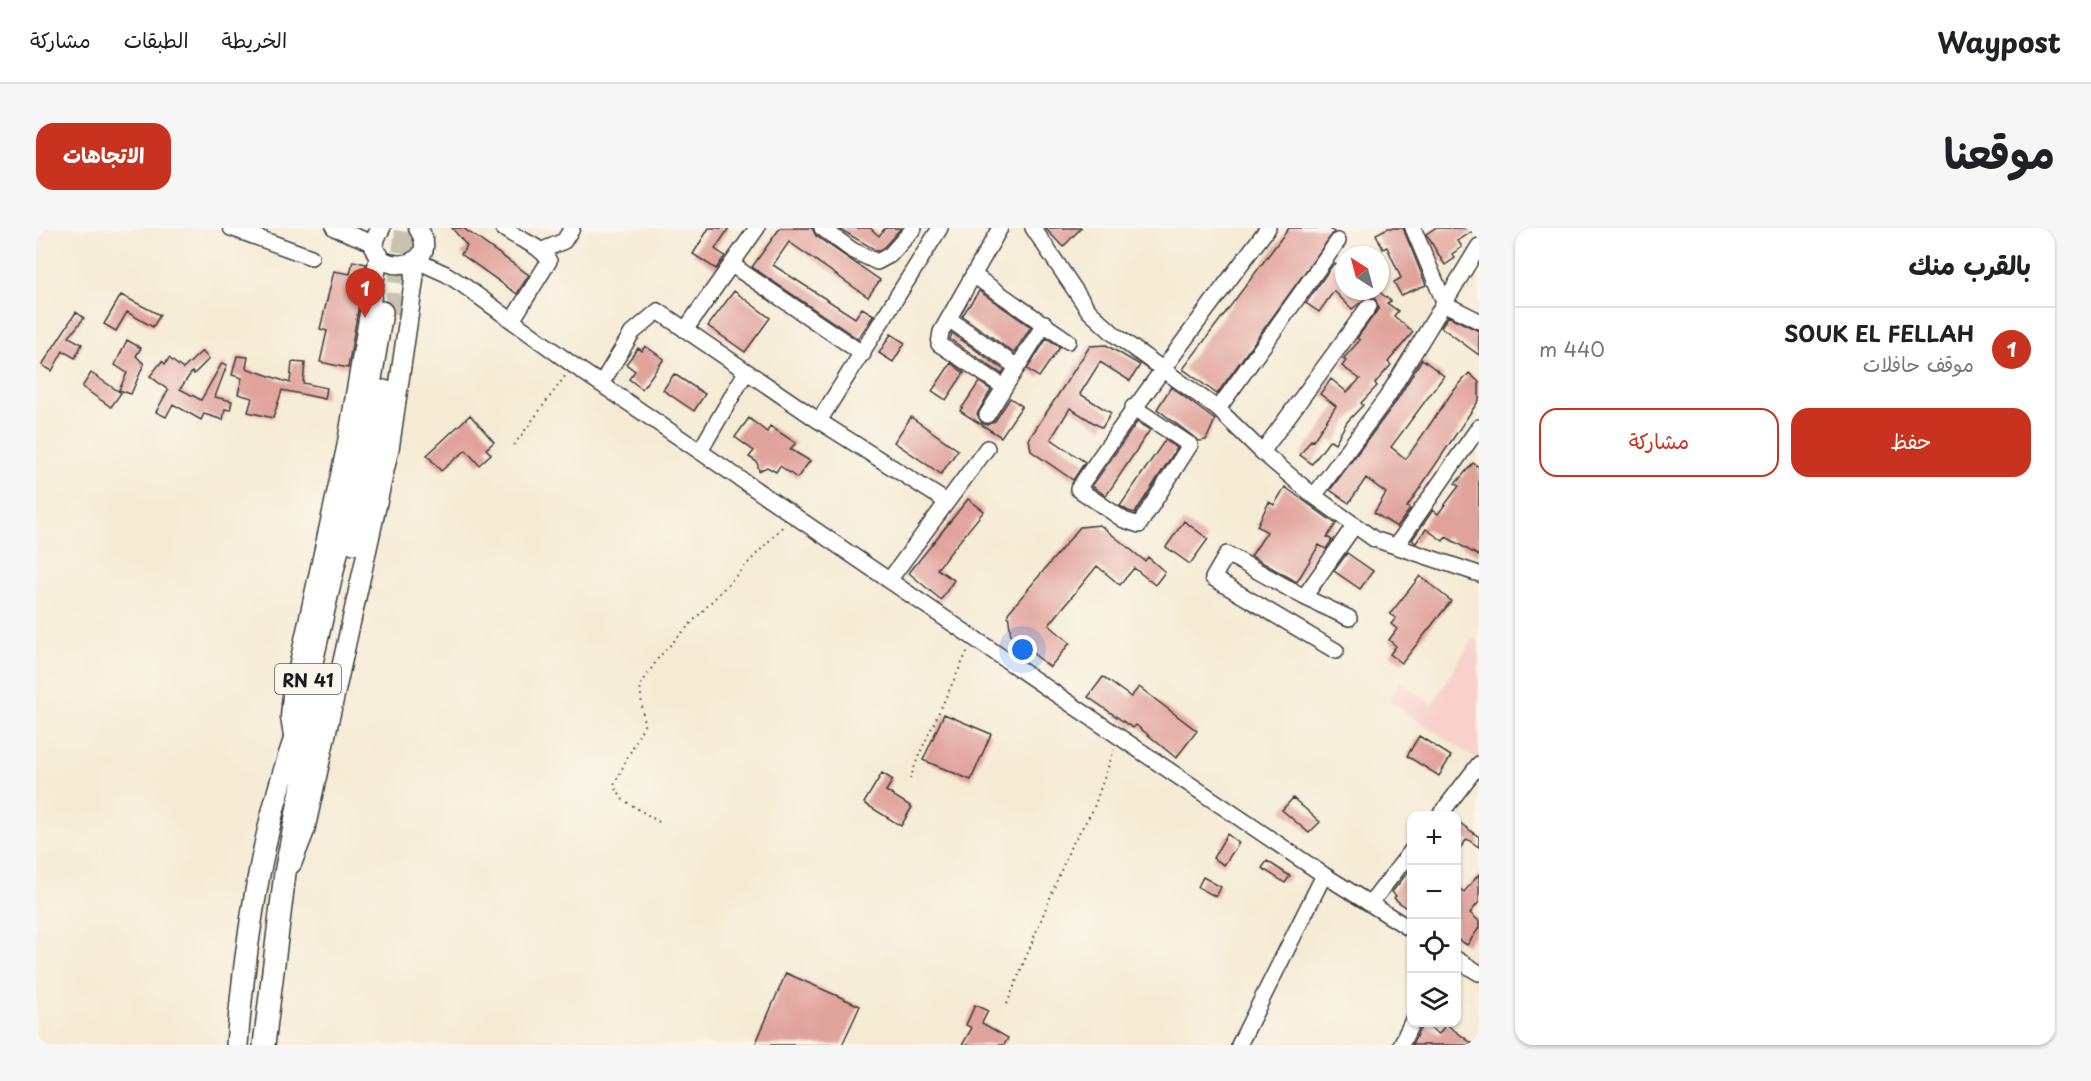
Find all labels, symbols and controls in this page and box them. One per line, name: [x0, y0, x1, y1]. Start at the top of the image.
text: Waypost: [1937, 20, 2061, 63]
text: مشاركة: [30, 23, 91, 55]
text: الطبقات: [124, 23, 189, 55]
text: الخريطة: [222, 23, 287, 55]
text: موقعنا: [1944, 120, 2055, 183]
button: الاتجاهات: [36, 123, 171, 190]
text: بالقرب منك: [1909, 245, 2031, 284]
north arrow: [1335, 246, 1389, 300]
pin: 1: [346, 268, 384, 318]
text: SOUK EL FELLAH: [1784, 316, 1974, 349]
text: 440 m: [1539, 334, 1605, 364]
text: 1: [2007, 334, 2016, 364]
text: موقف حافلات: [1863, 349, 1974, 379]
button: مشاركة: [1539, 408, 1779, 477]
button: حفظ: [1791, 408, 2031, 477]
your location: [1008, 635, 1037, 664]
road number: RN 41: [275, 664, 341, 694]
map controls: [1407, 811, 1461, 1027]
button: +: [1407, 811, 1461, 865]
button: −: [1407, 865, 1461, 919]
button: locate: [1407, 919, 1461, 973]
button: layers: [1407, 973, 1461, 1027]

